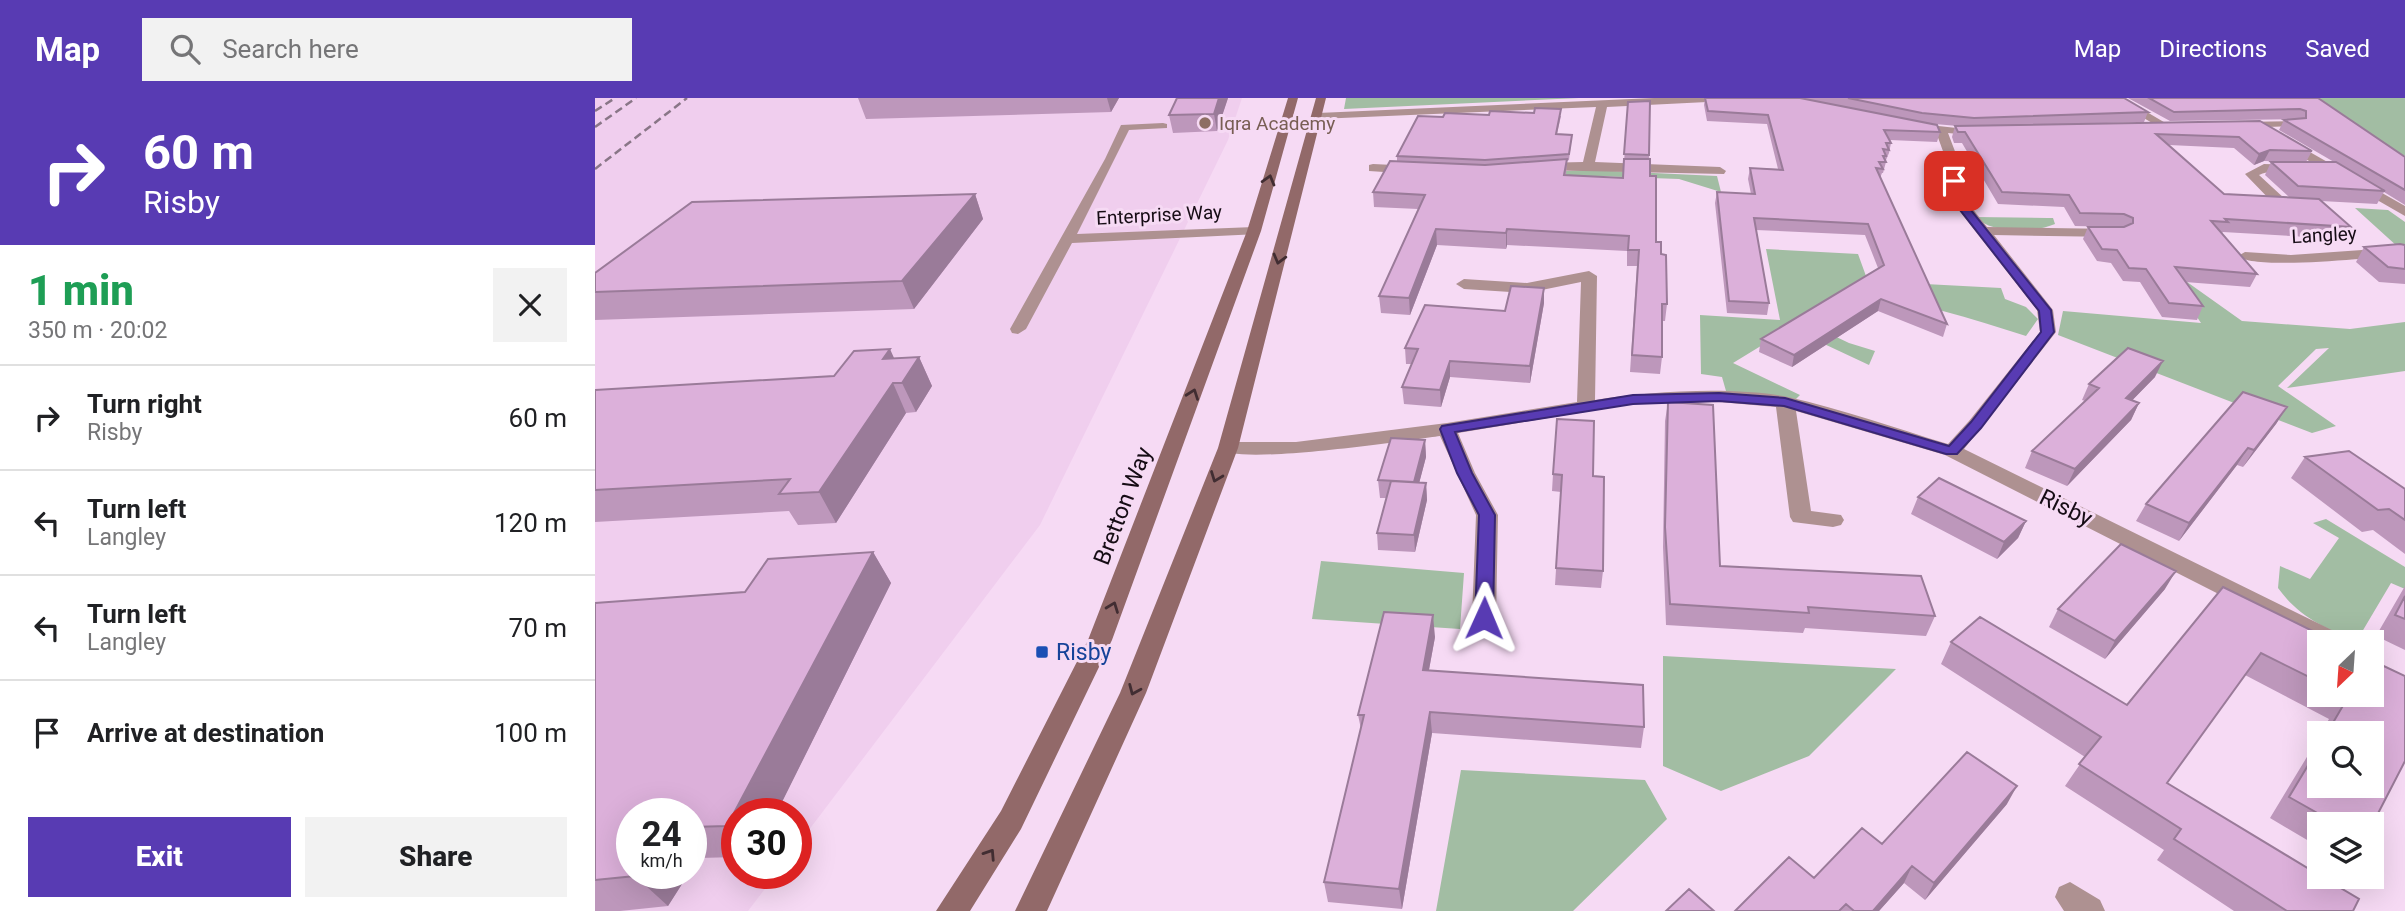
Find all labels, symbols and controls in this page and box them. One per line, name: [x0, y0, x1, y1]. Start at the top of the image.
search box: [142, 18, 632, 81]
text: Map: [35, 30, 100, 69]
icon: search: [166, 30, 204, 68]
text: Search here: [222, 34, 359, 64]
text: Map: [2074, 35, 2121, 63]
text: Directions: [2159, 35, 2267, 63]
text: Saved: [2305, 35, 2370, 63]
place label: Iqra Academy: [1219, 112, 1335, 135]
marker: Iqra Academy: [1197, 115, 1213, 131]
text: 60 m: [143, 124, 254, 181]
icon: right: [28, 126, 119, 217]
pin: [1924, 151, 1984, 211]
icon: arrive: [1935, 162, 1973, 200]
one-way arrow: [1261, 174, 1276, 186]
text: Risby: [143, 183, 220, 221]
street label: Enterprise Way: [1095, 200, 1223, 230]
street label: Langley: [2291, 222, 2357, 248]
one-way arrow: [1273, 253, 1287, 265]
text: 1 min: [28, 266, 134, 315]
button: close: [493, 268, 567, 342]
text: 350 m · 20:02: [28, 317, 167, 344]
one-way arrow: [1185, 388, 1199, 400]
text: Turn right: [87, 389, 202, 419]
icon: right: [28, 399, 66, 437]
text: 60 m: [509, 403, 567, 433]
text: Risby: [87, 419, 142, 446]
street label: Bretton Way: [1088, 443, 1158, 569]
one-way arrow: [1211, 471, 1225, 483]
street label: Risby: [2035, 484, 2097, 532]
text: Turn left: [87, 494, 186, 524]
icon: left: [28, 504, 66, 542]
text: 120 m: [494, 508, 567, 538]
text: Langley: [87, 524, 166, 551]
position arrow: [1447, 581, 1521, 655]
text: Turn left: [87, 599, 186, 629]
one-way arrow: [1104, 601, 1118, 613]
icon: left: [28, 609, 66, 647]
text: 70 m: [509, 613, 567, 643]
text: Langley: [87, 629, 166, 656]
north arrow: [2307, 630, 2383, 707]
map controls: [2307, 630, 2384, 889]
place label: Risby: [1056, 639, 1111, 666]
marker: Risby: [1034, 644, 1050, 660]
one-way arrow: [1128, 682, 1142, 695]
icon: arrive: [28, 714, 66, 752]
text: Arrive at destination: [87, 718, 324, 748]
text: 100 m: [494, 718, 567, 748]
button: search: [2307, 721, 2384, 798]
speed limit sign: 30: [721, 798, 812, 889]
button: layers: [2307, 812, 2384, 889]
text: 24: [641, 814, 682, 855]
button: Exit: [28, 817, 291, 897]
button: Share: [305, 817, 567, 897]
one-way arrow: [981, 848, 994, 861]
text: km/h: [640, 850, 683, 871]

